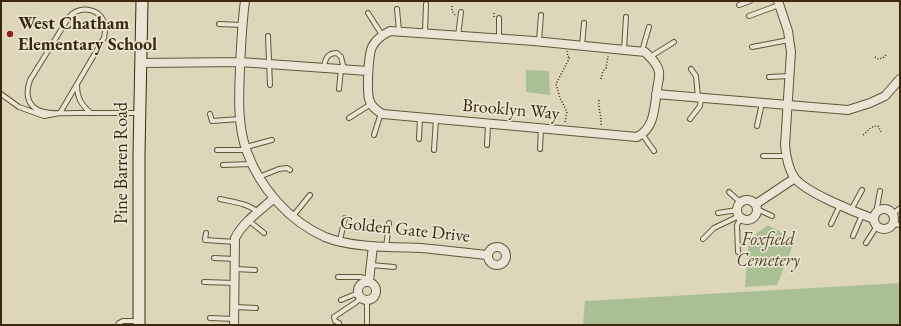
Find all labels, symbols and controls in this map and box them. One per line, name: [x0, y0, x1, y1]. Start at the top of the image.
place label: West Chatham Elementary School: [18, 13, 157, 56]
marker: West Chatham Elementary School: [5, 29, 15, 39]
street label: Brooklyn Way: [462, 95, 560, 125]
street label: Pine Barren Road: [111, 102, 133, 224]
street label: Golden Gate Drive: [339, 212, 471, 248]
park label: Foxfield Cemetery: [736, 229, 800, 272]

